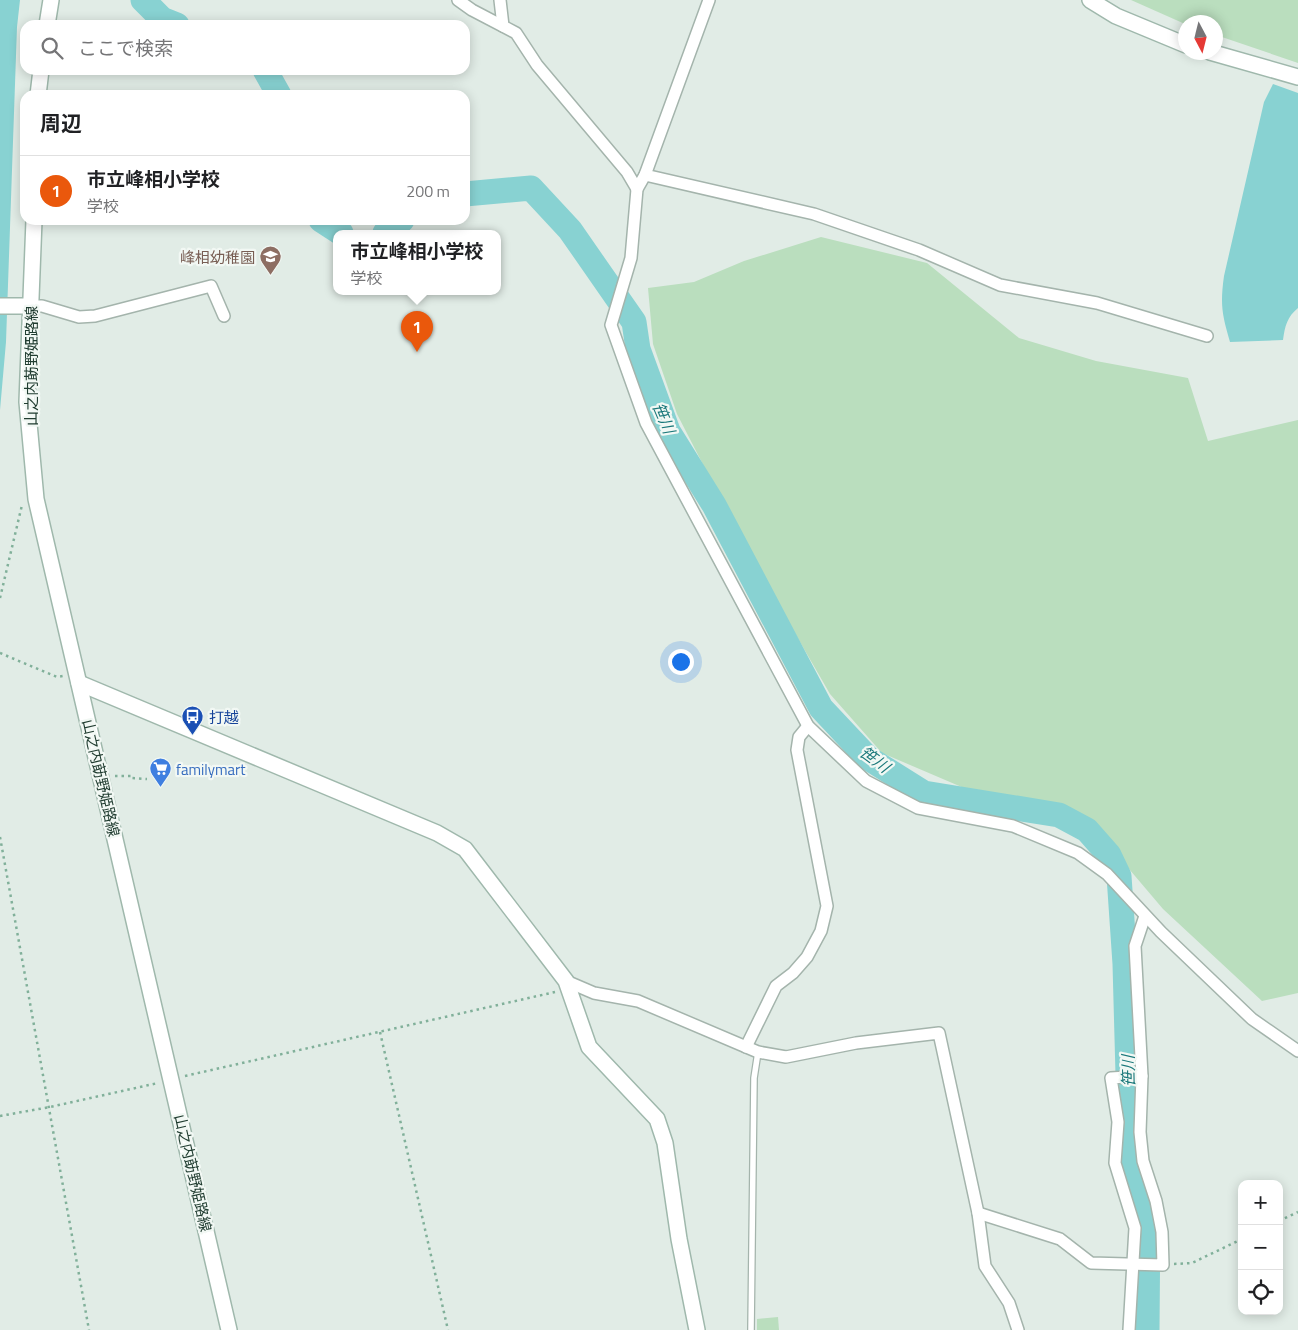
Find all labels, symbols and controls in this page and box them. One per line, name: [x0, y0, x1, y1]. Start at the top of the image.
north arrow: [1178, 15, 1223, 60]
search box: [20, 20, 470, 75]
text: ここで検索: [78, 33, 173, 62]
icon: search: [38, 34, 66, 62]
text: 周辺: [40, 107, 82, 139]
text: 市立峰相小学校: [87, 164, 220, 193]
text: 1: [52, 179, 60, 203]
text: 200 m: [406, 179, 450, 203]
text: 学校: [87, 194, 119, 218]
popup: [333, 230, 501, 295]
text: 市立峰相小学校: [350, 236, 484, 265]
school or university icon: 峰相幼稚園: [259, 245, 283, 276]
place label: 峰相幼稚園: [180, 246, 255, 269]
text: 学校: [350, 266, 383, 290]
street label: 山之内莇野姫路線: [20, 306, 43, 426]
pin: 1: [401, 311, 433, 352]
water label: 笹川: [647, 399, 682, 439]
your location: [668, 649, 694, 675]
bus stop icon: 打越: [181, 705, 205, 736]
place label: 打越: [209, 706, 239, 729]
street label: 山之内莇野姫路線: [76, 717, 126, 839]
water label: 笹川: [855, 740, 897, 779]
supermarket icon: familymart: [148, 757, 172, 788]
place label: familymart: [176, 758, 246, 781]
water label: 笹川: [1116, 1053, 1140, 1087]
street label: 山之内莇野姫路線: [168, 1112, 218, 1234]
map controls: [1238, 1180, 1283, 1315]
button: +: [1238, 1180, 1283, 1225]
button: −: [1238, 1225, 1283, 1270]
button: locate: [1238, 1270, 1283, 1315]

